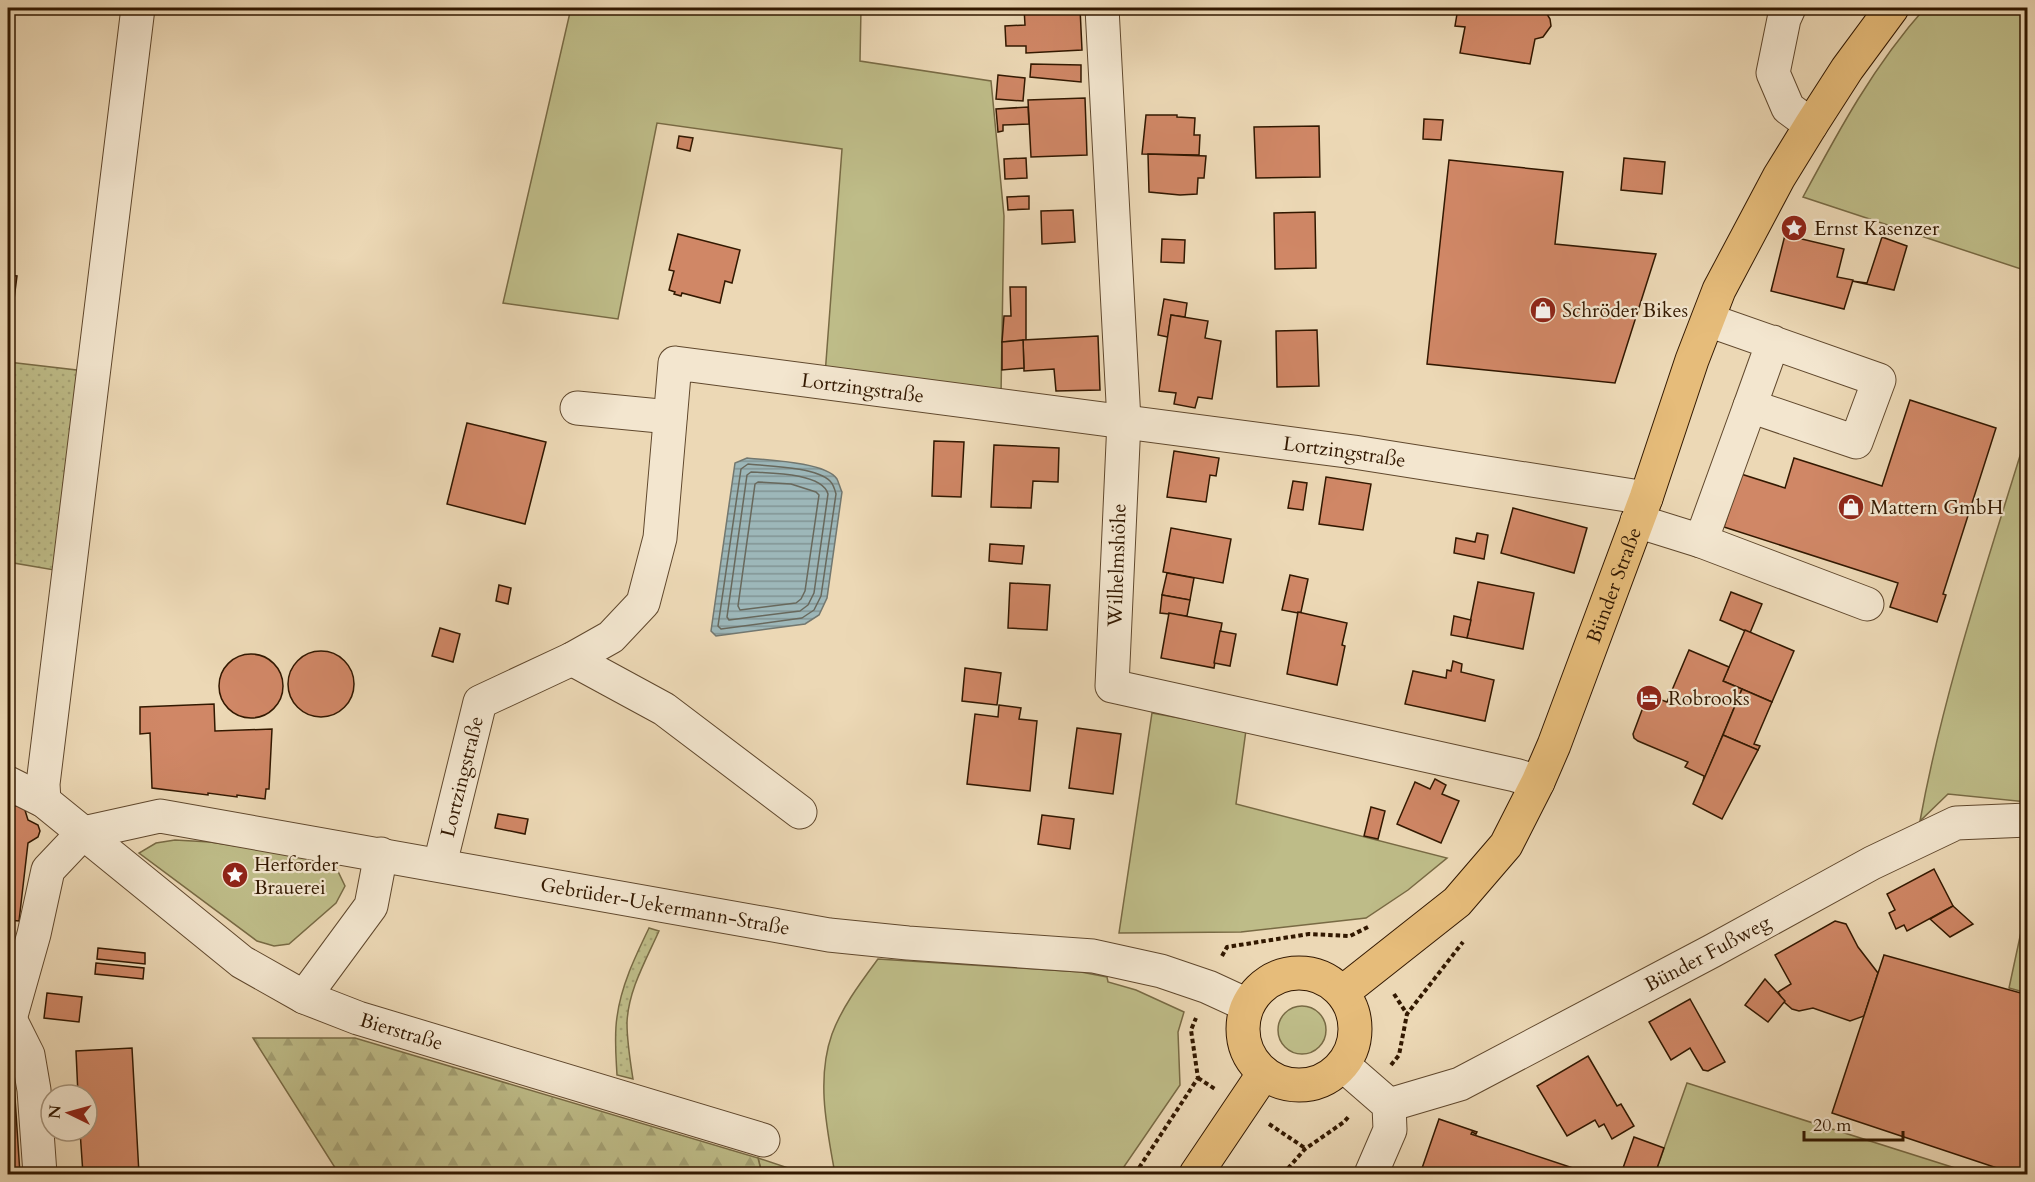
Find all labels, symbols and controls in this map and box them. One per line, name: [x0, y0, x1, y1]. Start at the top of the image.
place icon: Ernst Kasenzer: [1779, 213, 1809, 243]
place label: Ernst Kasenzer: [1814, 215, 1940, 242]
shop icon: Schröder Bikes: [1528, 295, 1558, 325]
place label: Schröder Bikes: [1562, 297, 1688, 324]
street label: Lortzingstraße: [800, 366, 926, 409]
street label: Lortzingstraße: [1281, 429, 1408, 473]
shop icon: Mattern GmbH: [1836, 492, 1866, 522]
place label: Mattern GmbH: [1870, 494, 2004, 521]
street label: Wilhelmshöhe: [1101, 503, 1133, 628]
street label: Bünder Straße: [1580, 523, 1647, 647]
hotel icon: Robrooks: [1634, 683, 1664, 713]
place label: Robrooks: [1668, 685, 1750, 712]
street label: Lortzingstraße: [434, 713, 490, 840]
place label: Herforder Brauerei: [254, 851, 339, 901]
place icon: Herforder Brauerei: [220, 860, 250, 890]
street label: Gebrüder-Uekermann-Straße: [538, 870, 792, 941]
street label: Bünder Fußweg: [1640, 908, 1776, 998]
street label: Bierstraße: [357, 1006, 446, 1056]
north arrow: [39, 1083, 99, 1143]
text: N: [43, 1104, 67, 1120]
scale bar: [1804, 1104, 1903, 1142]
text: 20 m: [1813, 1113, 1852, 1138]

